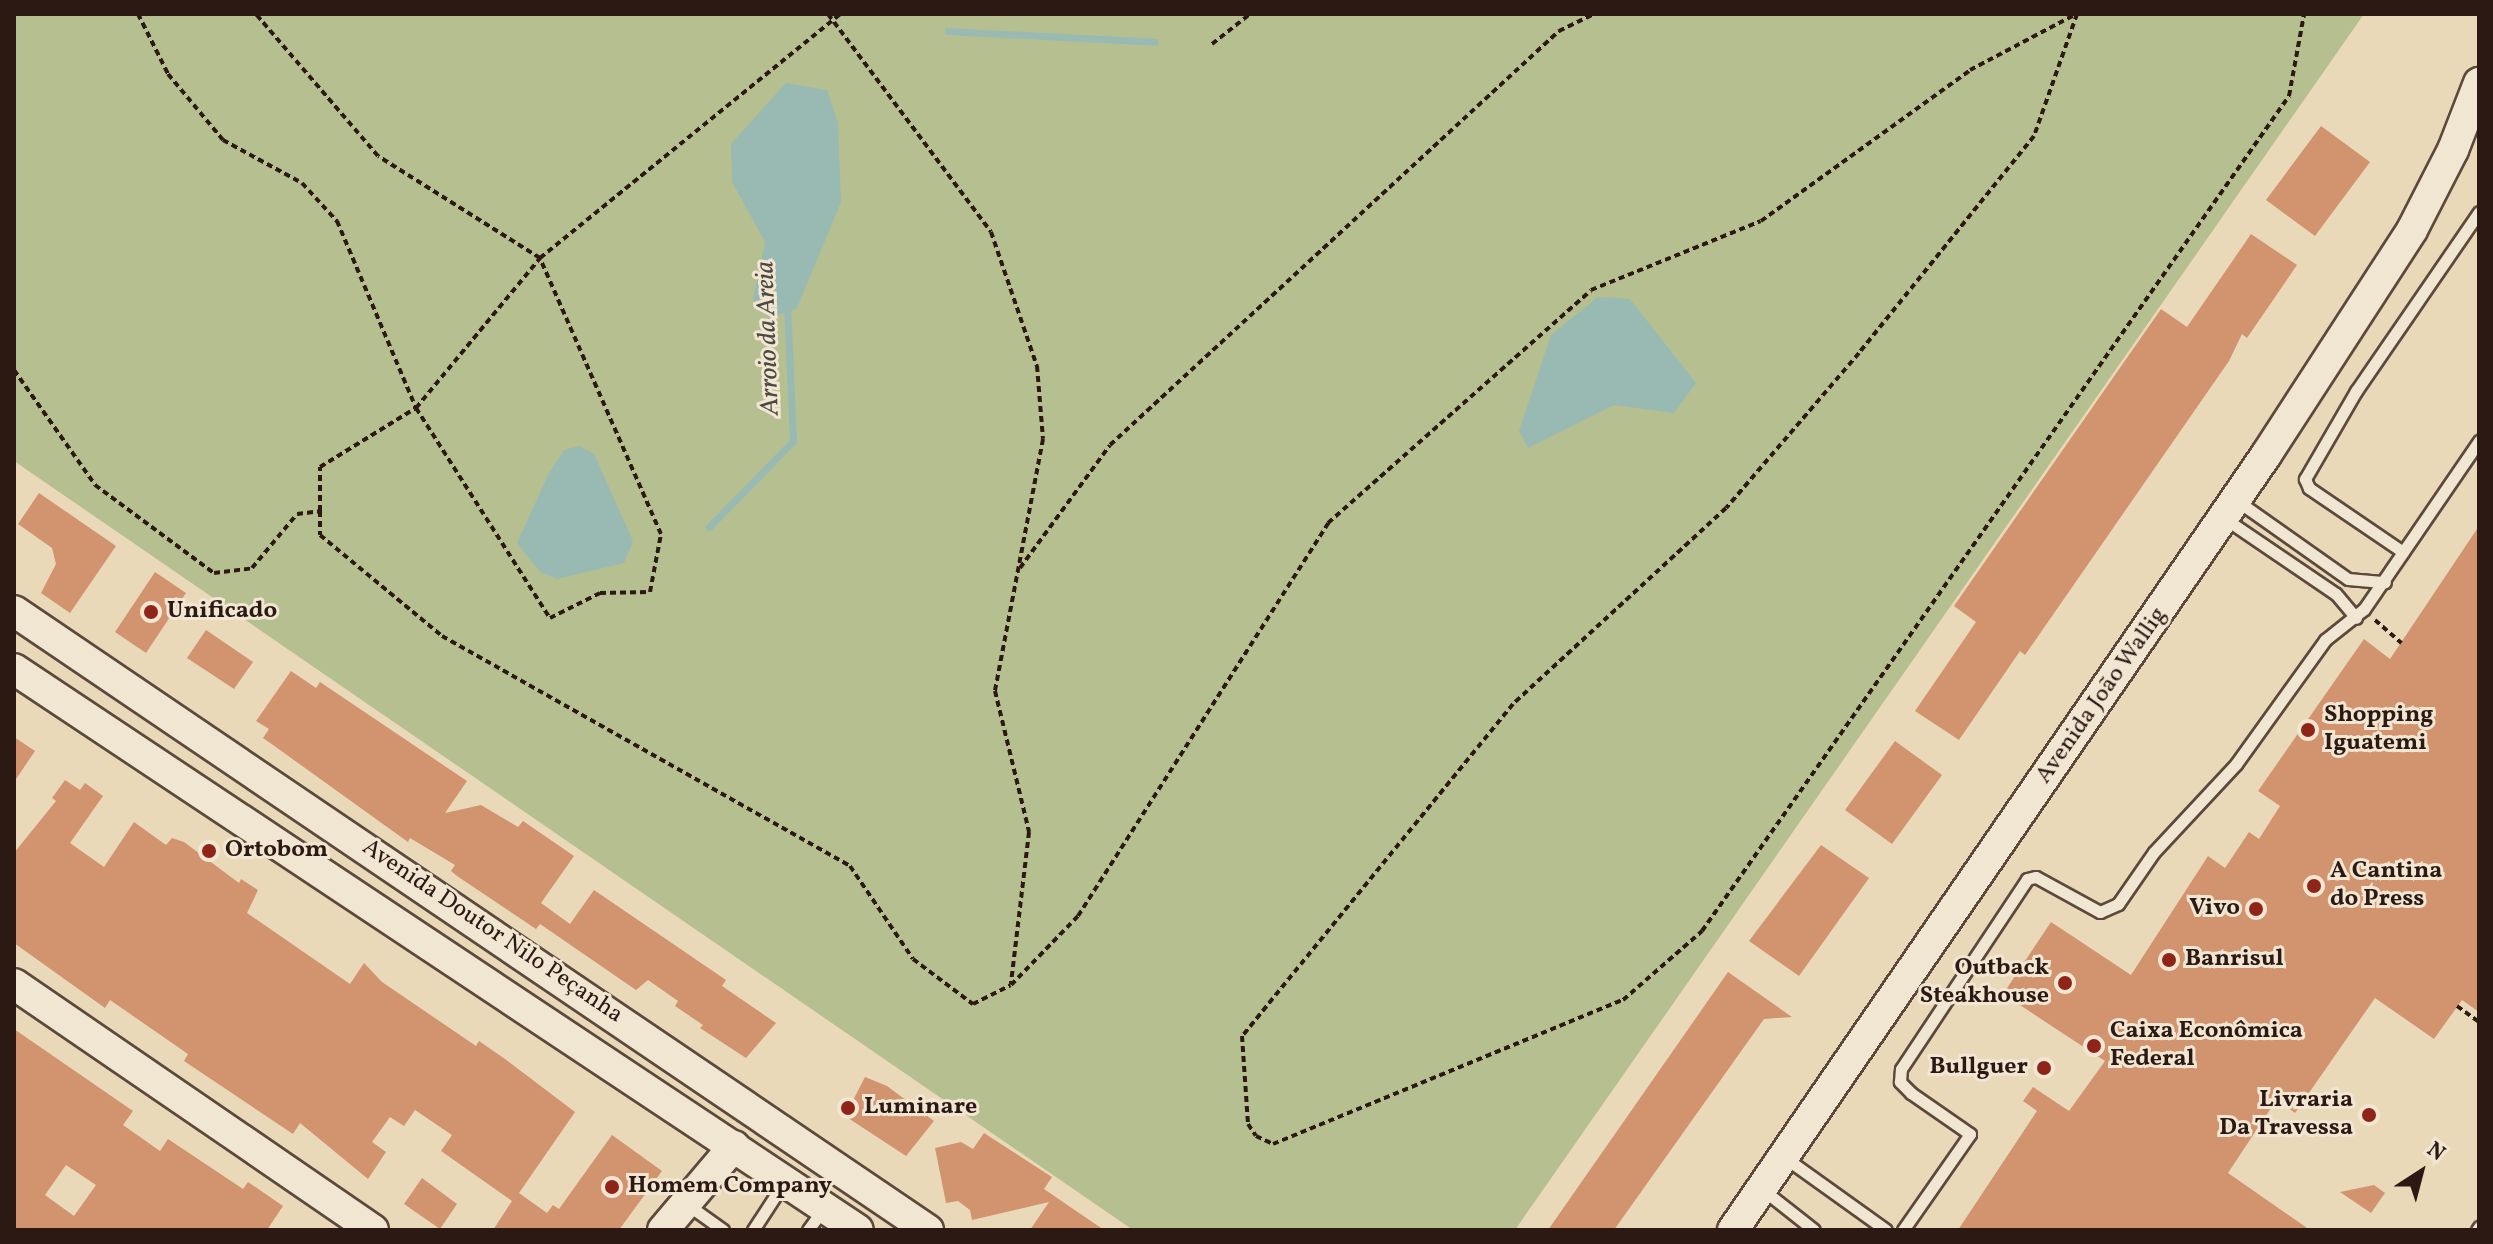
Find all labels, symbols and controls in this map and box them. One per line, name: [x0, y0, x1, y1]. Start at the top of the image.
water label: Arroio da Areia: [751, 260, 787, 416]
place label: Unificado: [167, 598, 277, 626]
street label: Avenida João Wallig: [2030, 602, 2174, 790]
marker: Unificado: [142, 603, 160, 621]
place label: Shopping Iguatemi: [2324, 702, 2434, 758]
marker: Shopping Iguatemi: [2299, 721, 2317, 739]
street label: Avenida Doutor Nilo Peçanha: [356, 834, 628, 1030]
place label: Ortobom: [225, 837, 328, 865]
marker: Ortobom: [200, 842, 218, 860]
place label: A Cantina do Press: [2330, 858, 2442, 914]
marker: A Cantina do Press: [2305, 877, 2323, 895]
place label: Vivo: [2189, 895, 2240, 923]
marker: Vivo: [2247, 900, 2265, 918]
place label: Banrisul: [2185, 946, 2284, 974]
marker: Banrisul: [2160, 951, 2178, 969]
place label: Outback Steakhouse: [1920, 955, 2049, 1011]
marker: Outback Steakhouse: [2056, 974, 2074, 992]
place label: Caixa Econômica Federal: [2110, 1018, 2303, 1074]
marker: Caixa Econômica Federal: [2085, 1037, 2103, 1055]
place label: Bullguer: [1929, 1054, 2028, 1082]
marker: Bullguer: [2035, 1059, 2053, 1077]
place label: Livraria Da Travessa: [2219, 1087, 2353, 1143]
place label: Luminare: [864, 1094, 977, 1122]
marker: Luminare: [839, 1099, 857, 1117]
marker: Livraria Da Travessa: [2360, 1106, 2378, 1124]
north arrow: [2381, 1132, 2461, 1212]
text: N: [2420, 1135, 2451, 1169]
place label: Homem Company: [628, 1173, 832, 1201]
marker: Homem Company: [603, 1178, 621, 1196]

